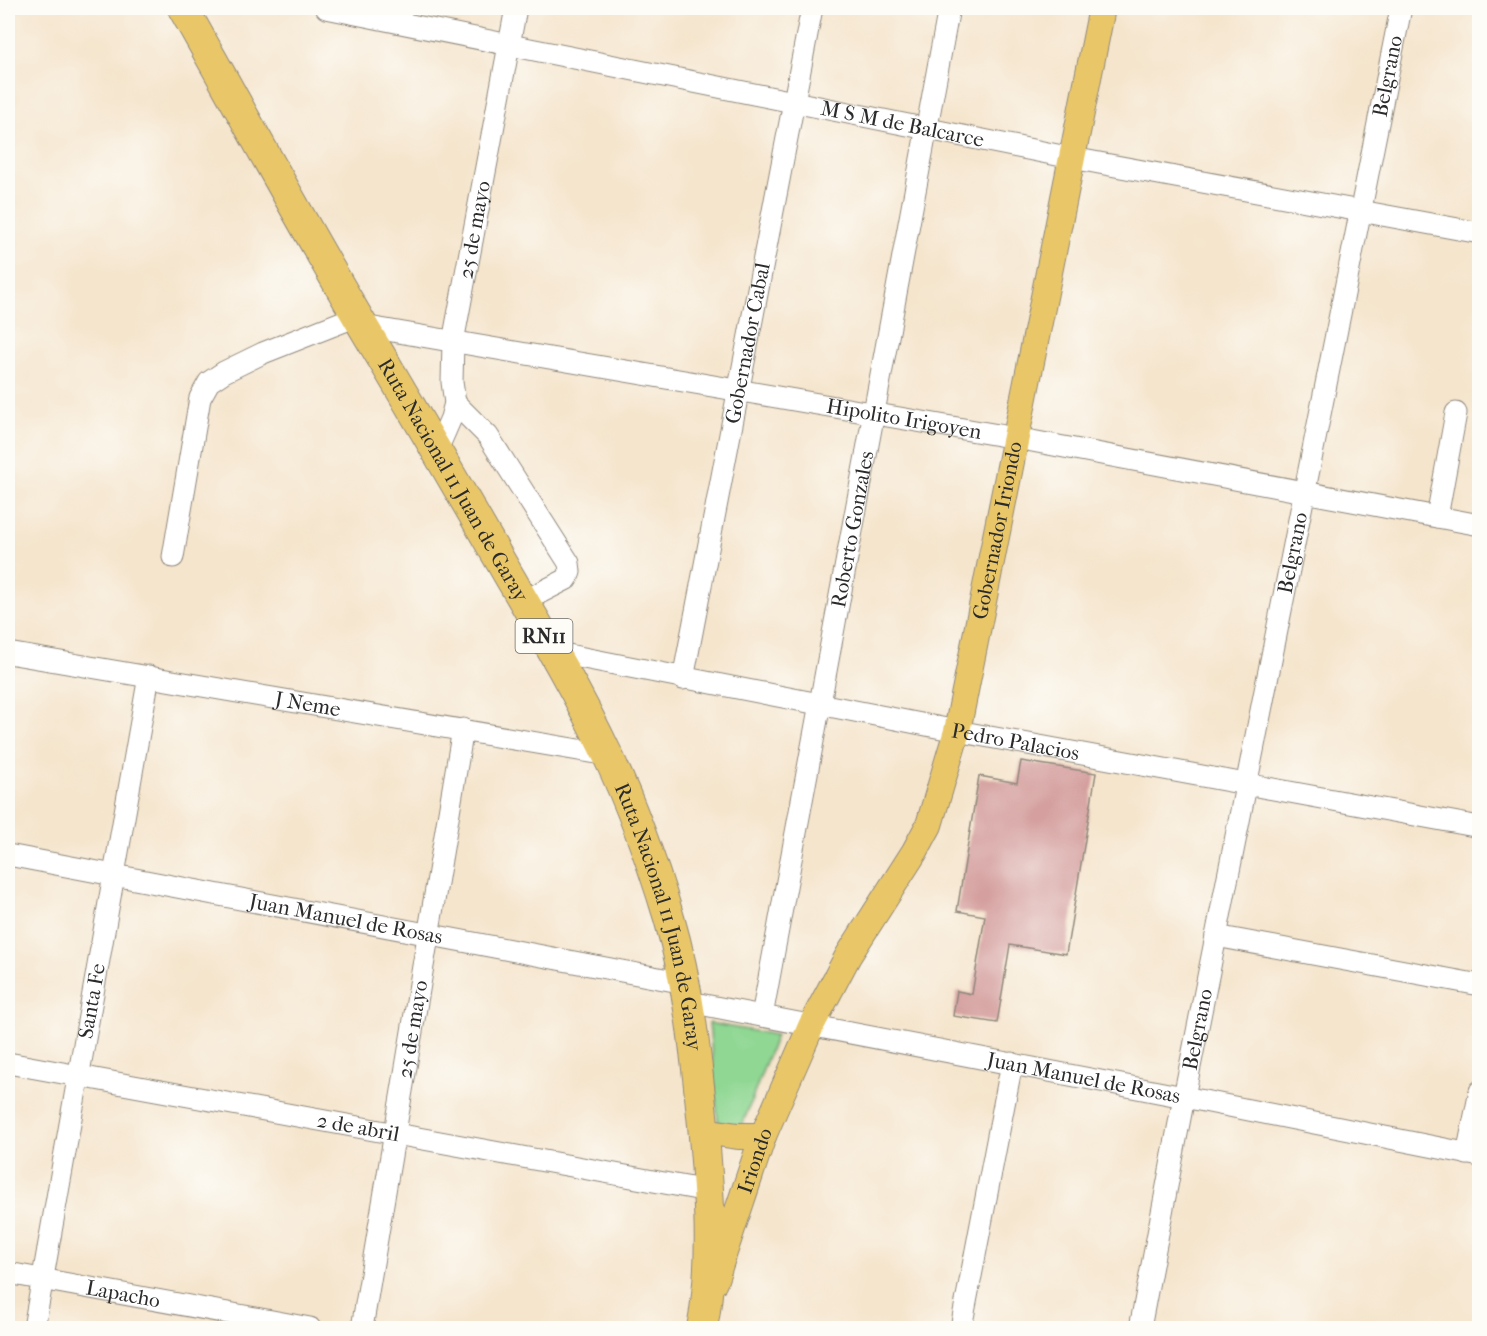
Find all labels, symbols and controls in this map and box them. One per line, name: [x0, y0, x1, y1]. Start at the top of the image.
street label: Belgrano: [1368, 33, 1407, 119]
street label: M S M de Balcarce: [819, 96, 986, 152]
street label: 25 de mayo: [453, 179, 495, 281]
street label: Gobernador Cabal: [720, 260, 775, 426]
street label: Ruta Nacional 11 Juan de Garay: [373, 354, 534, 607]
street label: Hipolito Irigoyen: [825, 394, 984, 444]
street label: Gobernador Iriondo: [968, 439, 1027, 621]
street label: Roberto Gonzales: [826, 449, 879, 610]
street label: Belgrano: [1273, 510, 1312, 596]
road number: RN11: [516, 619, 572, 653]
street label: J Neme: [271, 686, 342, 721]
street label: Pedro Palacios: [950, 718, 1081, 765]
street label: Ruta Nacional 11 Juan de Garay: [610, 779, 707, 1053]
street label: Juan Manuel de Rosas: [245, 888, 445, 949]
street label: Santa Fe: [73, 962, 110, 1041]
street label: 25 de mayo: [392, 978, 432, 1080]
street label: Belgrano: [1178, 987, 1217, 1072]
street label: Juan Manuel de Rosas: [983, 1047, 1183, 1108]
street label: 2 de abril: [315, 1108, 401, 1146]
street label: Iriondo: [733, 1124, 777, 1197]
street label: Lapacho: [84, 1275, 162, 1312]

